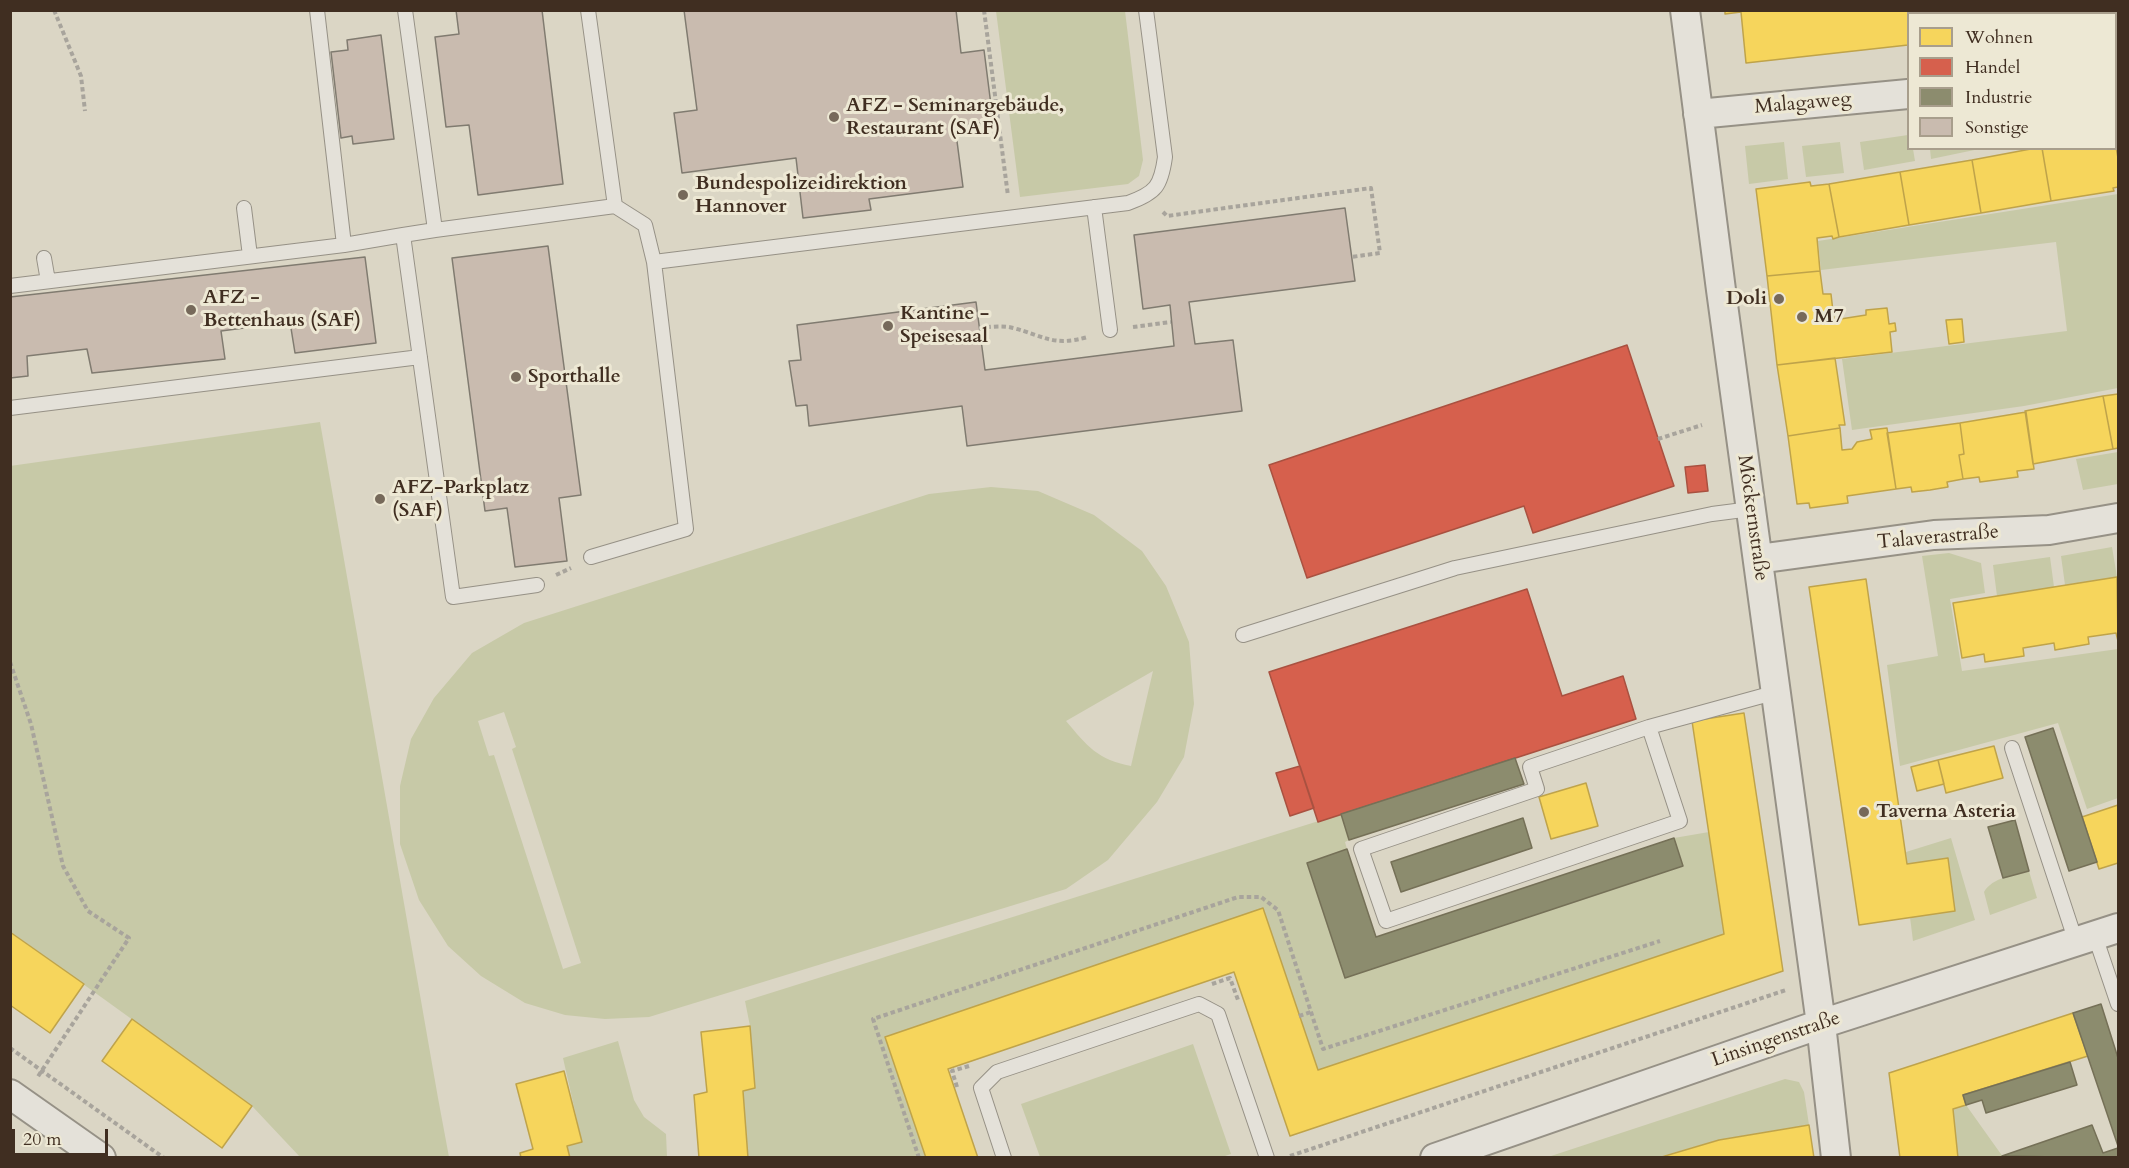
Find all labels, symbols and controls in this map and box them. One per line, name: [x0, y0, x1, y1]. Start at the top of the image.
legend: [1907, 12, 2117, 150]
text: Wohnen: [1965, 25, 2033, 50]
text: Handel: [1965, 55, 2020, 80]
text: Industrie: [1965, 85, 2032, 110]
street label: Malagaweg: [1753, 88, 1853, 120]
place label: AFZ - Seminargebäude, Restaurant (SAF): [846, 94, 1064, 141]
marker: AFZ - Seminargebäude, Restaurant (SAF): [827, 110, 841, 124]
text: Sonstige: [1965, 115, 2029, 140]
place label: Bundespolizeidirektion Hannover: [695, 172, 907, 219]
marker: Bundespolizeidirektion Hannover: [676, 188, 690, 202]
place label: AFZ - Bettenhaus (SAF): [203, 286, 361, 333]
place label: Doli: [1726, 287, 1767, 311]
marker: Doli: [1772, 292, 1786, 306]
place label: Kantine - Speisesaal: [900, 302, 989, 349]
marker: AFZ - Bettenhaus (SAF): [184, 303, 198, 317]
place label: M7: [1814, 305, 1844, 329]
marker: M7: [1795, 310, 1809, 324]
marker: Kantine - Speisesaal: [881, 319, 895, 333]
place label: Sporthalle: [528, 365, 621, 389]
marker: Sporthalle: [509, 370, 523, 384]
street label: Möckernstraße: [1731, 453, 1773, 583]
place label: AFZ-Parkplatz (SAF): [392, 476, 529, 523]
marker: AFZ-Parkplatz (SAF): [373, 492, 387, 506]
street label: Talaverastraße: [1876, 521, 2000, 555]
place label: Taverna Asteria: [1876, 800, 2016, 824]
marker: Taverna Asteria: [1857, 805, 1871, 819]
street label: Linsingenstraße: [1709, 1007, 1843, 1073]
scale bar: [15, 1117, 111, 1155]
text: 20 m: [23, 1127, 62, 1152]

